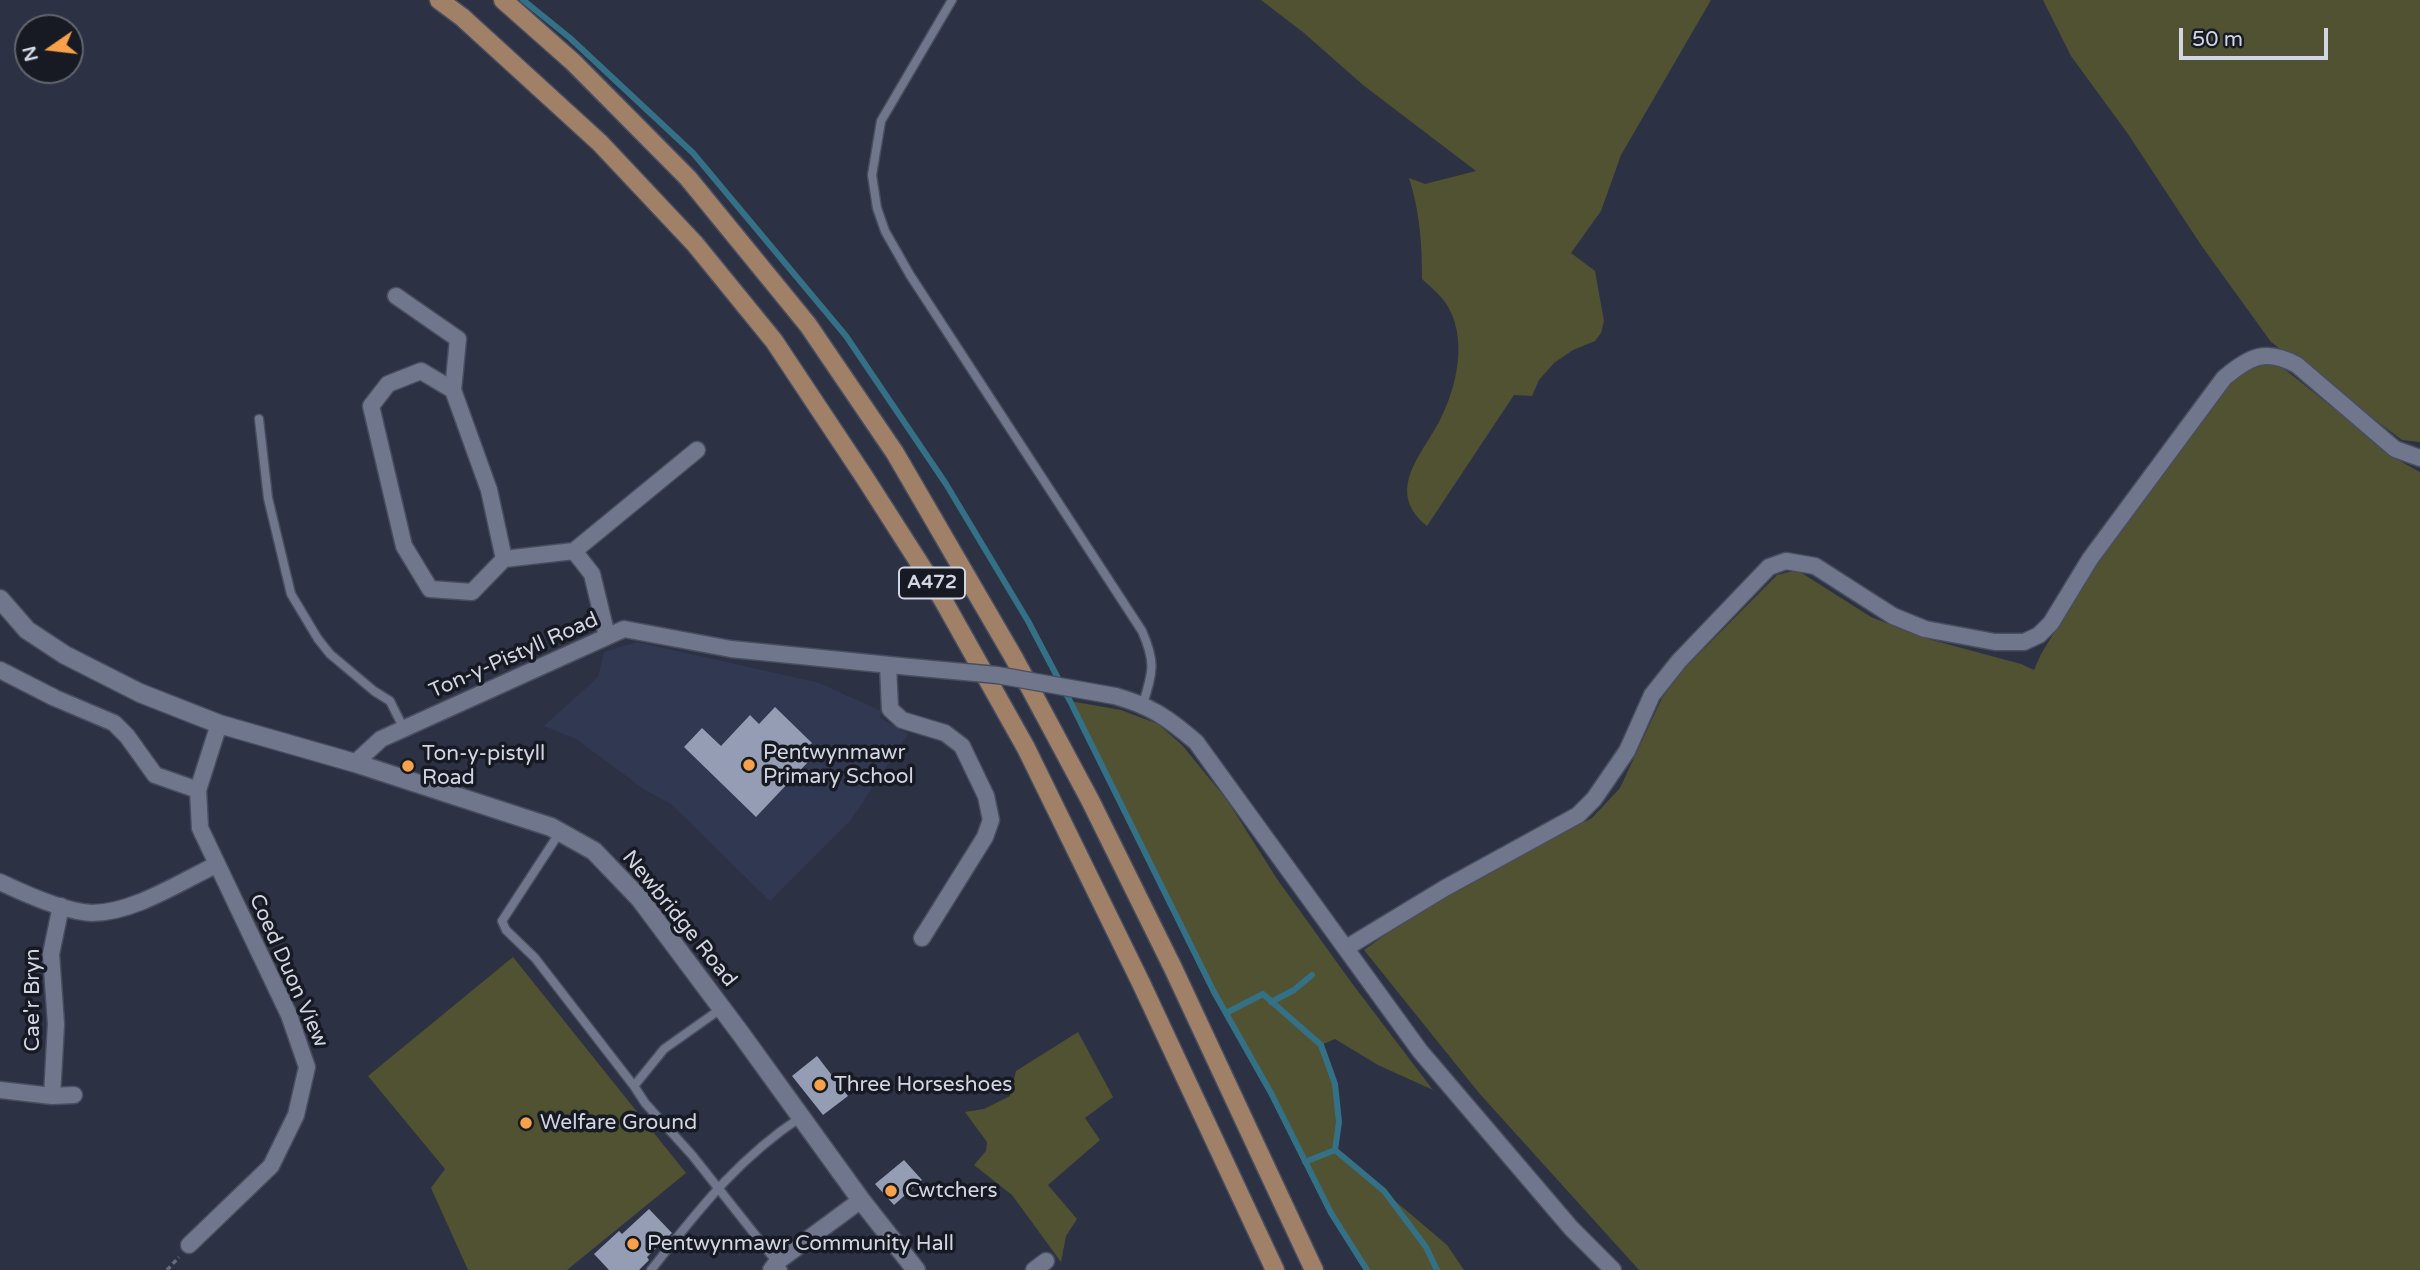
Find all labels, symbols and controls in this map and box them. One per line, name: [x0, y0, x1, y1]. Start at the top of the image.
north arrow: [14, 14, 84, 84]
scale bar: [2182, 14, 2331, 58]
text: 50 m: [2192, 27, 2243, 52]
text: N: [18, 44, 43, 64]
road number: A472: [899, 568, 965, 598]
street label: Ton-y-Pistyll Road: [426, 607, 602, 705]
place label: Pentwynmawr Primary School: [763, 740, 914, 790]
place label: Ton-y-pistyll Road: [422, 741, 545, 791]
marker: Pentwynmawr Primary School: [741, 757, 757, 773]
marker: Ton-y-pistyll Road: [400, 758, 416, 774]
street label: Newbridge Road: [616, 846, 742, 992]
street label: Coed Duon View: [243, 890, 333, 1052]
street label: Cae'r Bryn: [20, 949, 46, 1051]
place label: Three Horseshoes: [834, 1072, 1012, 1098]
marker: Three Horseshoes: [812, 1077, 828, 1093]
place label: Welfare Ground: [540, 1110, 697, 1136]
marker: Welfare Ground: [518, 1115, 534, 1131]
place label: Cwtchers: [905, 1178, 997, 1204]
marker: Cwtchers: [883, 1183, 899, 1199]
place label: Pentwynmawr Community Hall: [647, 1231, 954, 1257]
marker: Pentwynmawr Community Hall: [625, 1236, 641, 1252]

